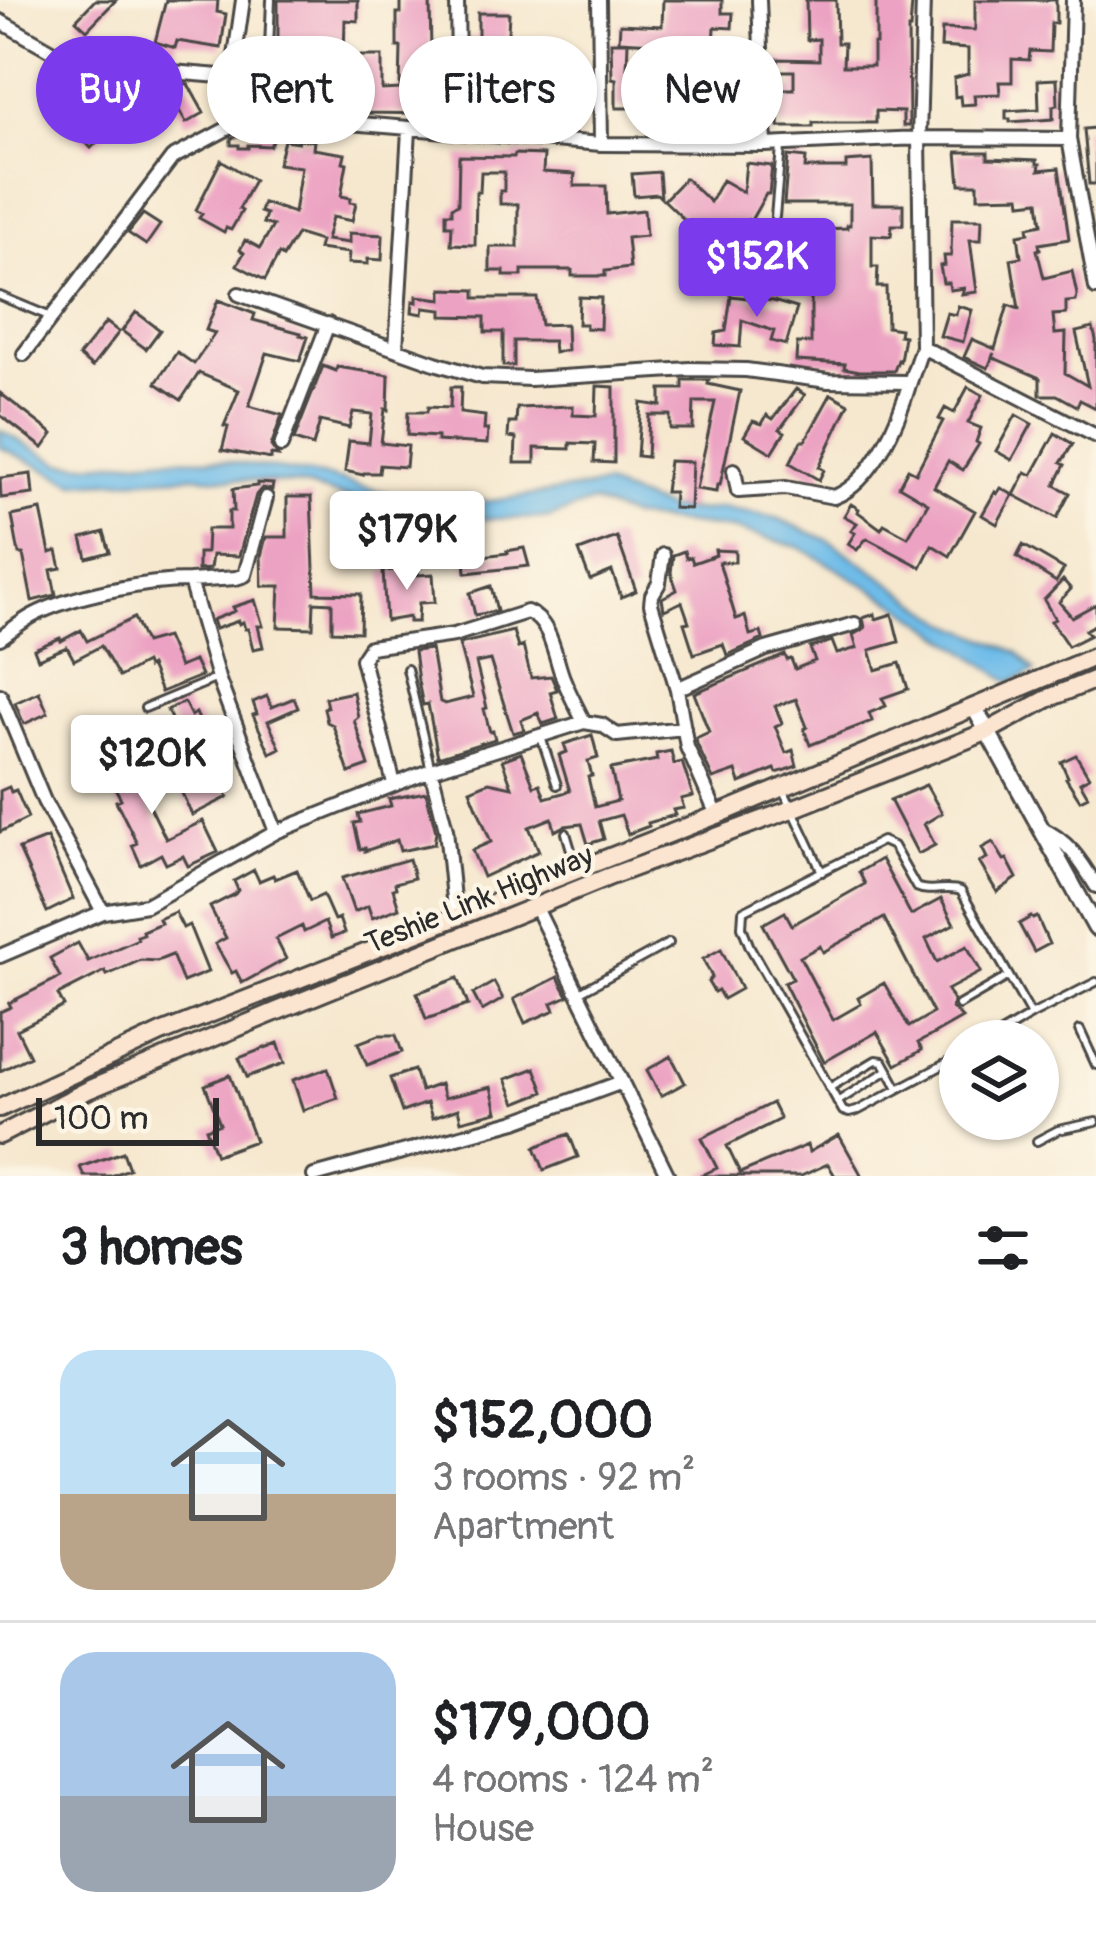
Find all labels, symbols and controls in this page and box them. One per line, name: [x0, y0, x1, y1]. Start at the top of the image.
chip: Buy: [36, 36, 183, 144]
chip: Rent: [207, 36, 375, 144]
chip: Filters: [399, 36, 597, 144]
chip: New: [621, 36, 783, 144]
pin: $152K: [673, 218, 841, 320]
text: $152K: [706, 232, 808, 281]
pin: $179K: [323, 491, 491, 593]
text: $179K: [357, 505, 457, 554]
pin: $120K: [68, 715, 236, 817]
text: $120K: [98, 729, 206, 778]
street label: Teshie Link Highway: [359, 837, 599, 963]
map controls: [939, 1020, 1059, 1140]
button: layers: [939, 1020, 1059, 1140]
scale bar: [36, 1092, 219, 1145]
text: 100 m: [54, 1098, 148, 1139]
icon: filters: [970, 1215, 1036, 1281]
text: 3 homes: [60, 1216, 243, 1280]
text: $152,000: [432, 1389, 653, 1453]
icon: home: [156, 1398, 300, 1542]
text: 3 rooms · 92 m²: [432, 1453, 695, 1502]
text: Apartment: [432, 1502, 614, 1551]
text: $179,000: [432, 1691, 650, 1755]
icon: home: [156, 1700, 300, 1844]
text: 4 rooms · 124 m²: [432, 1755, 714, 1804]
text: House: [432, 1804, 534, 1853]

